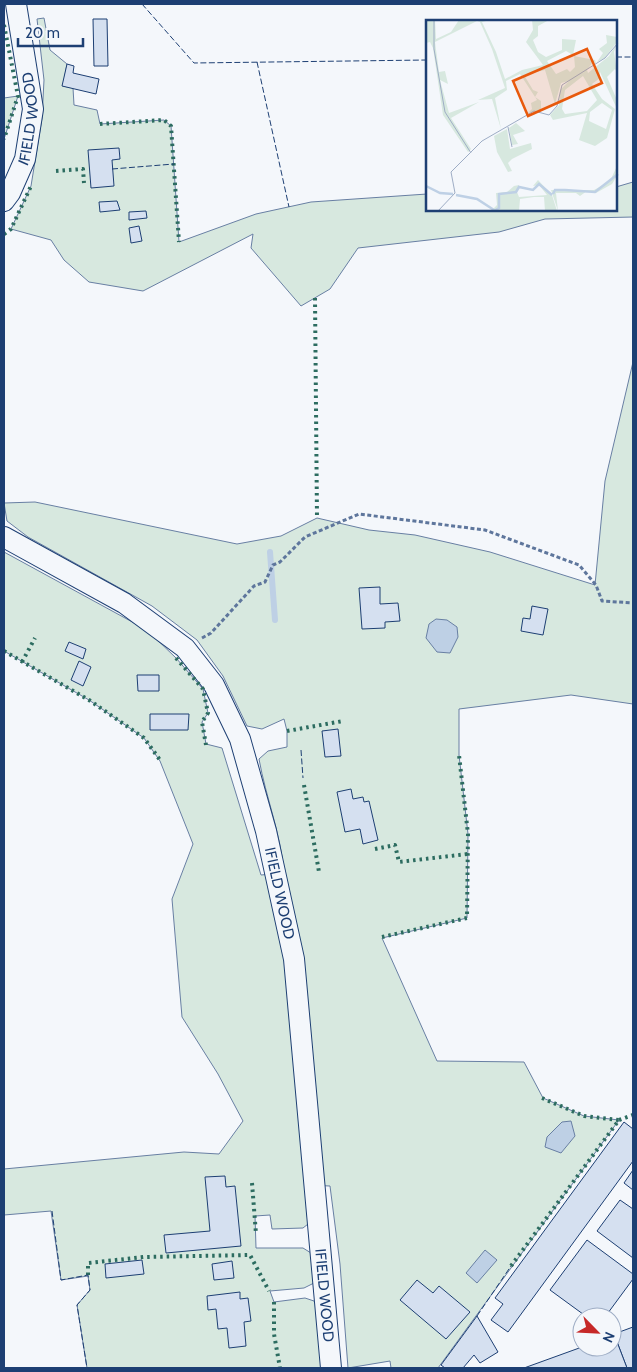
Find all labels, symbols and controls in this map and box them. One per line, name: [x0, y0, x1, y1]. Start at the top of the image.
scale bar: [18, 15, 82, 47]
inset map: [426, 20, 617, 211]
text: 20 m: [25, 24, 60, 42]
street label: IFIELD WOOD: [14, 71, 43, 168]
street label: IFIELD WOOD: [261, 846, 298, 941]
street label: IFIELD WOOD: [311, 1248, 338, 1343]
north arrow: [572, 1307, 622, 1357]
text: N: [599, 1329, 619, 1345]

